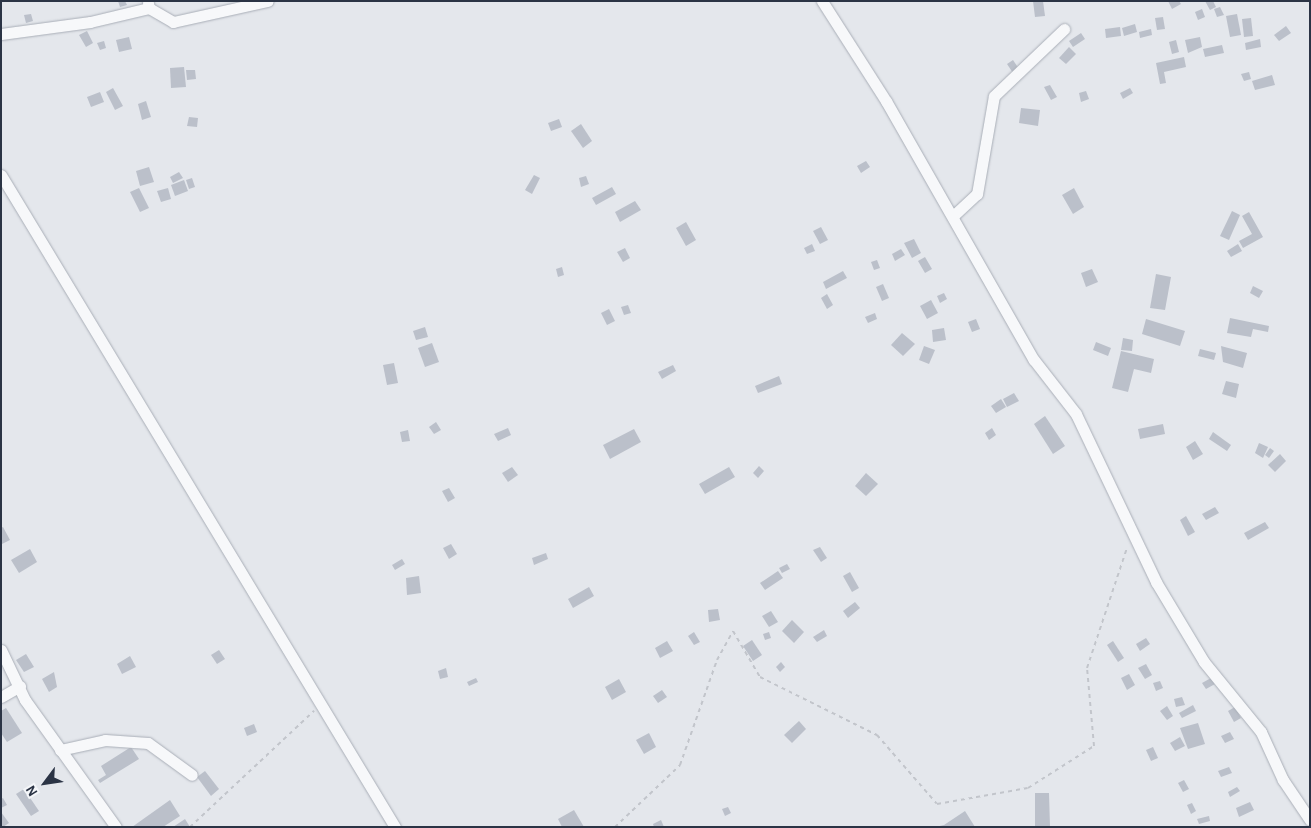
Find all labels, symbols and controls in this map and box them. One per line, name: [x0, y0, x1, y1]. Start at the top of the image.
north arrow: [20, 758, 70, 808]
text: N: [24, 783, 41, 799]

